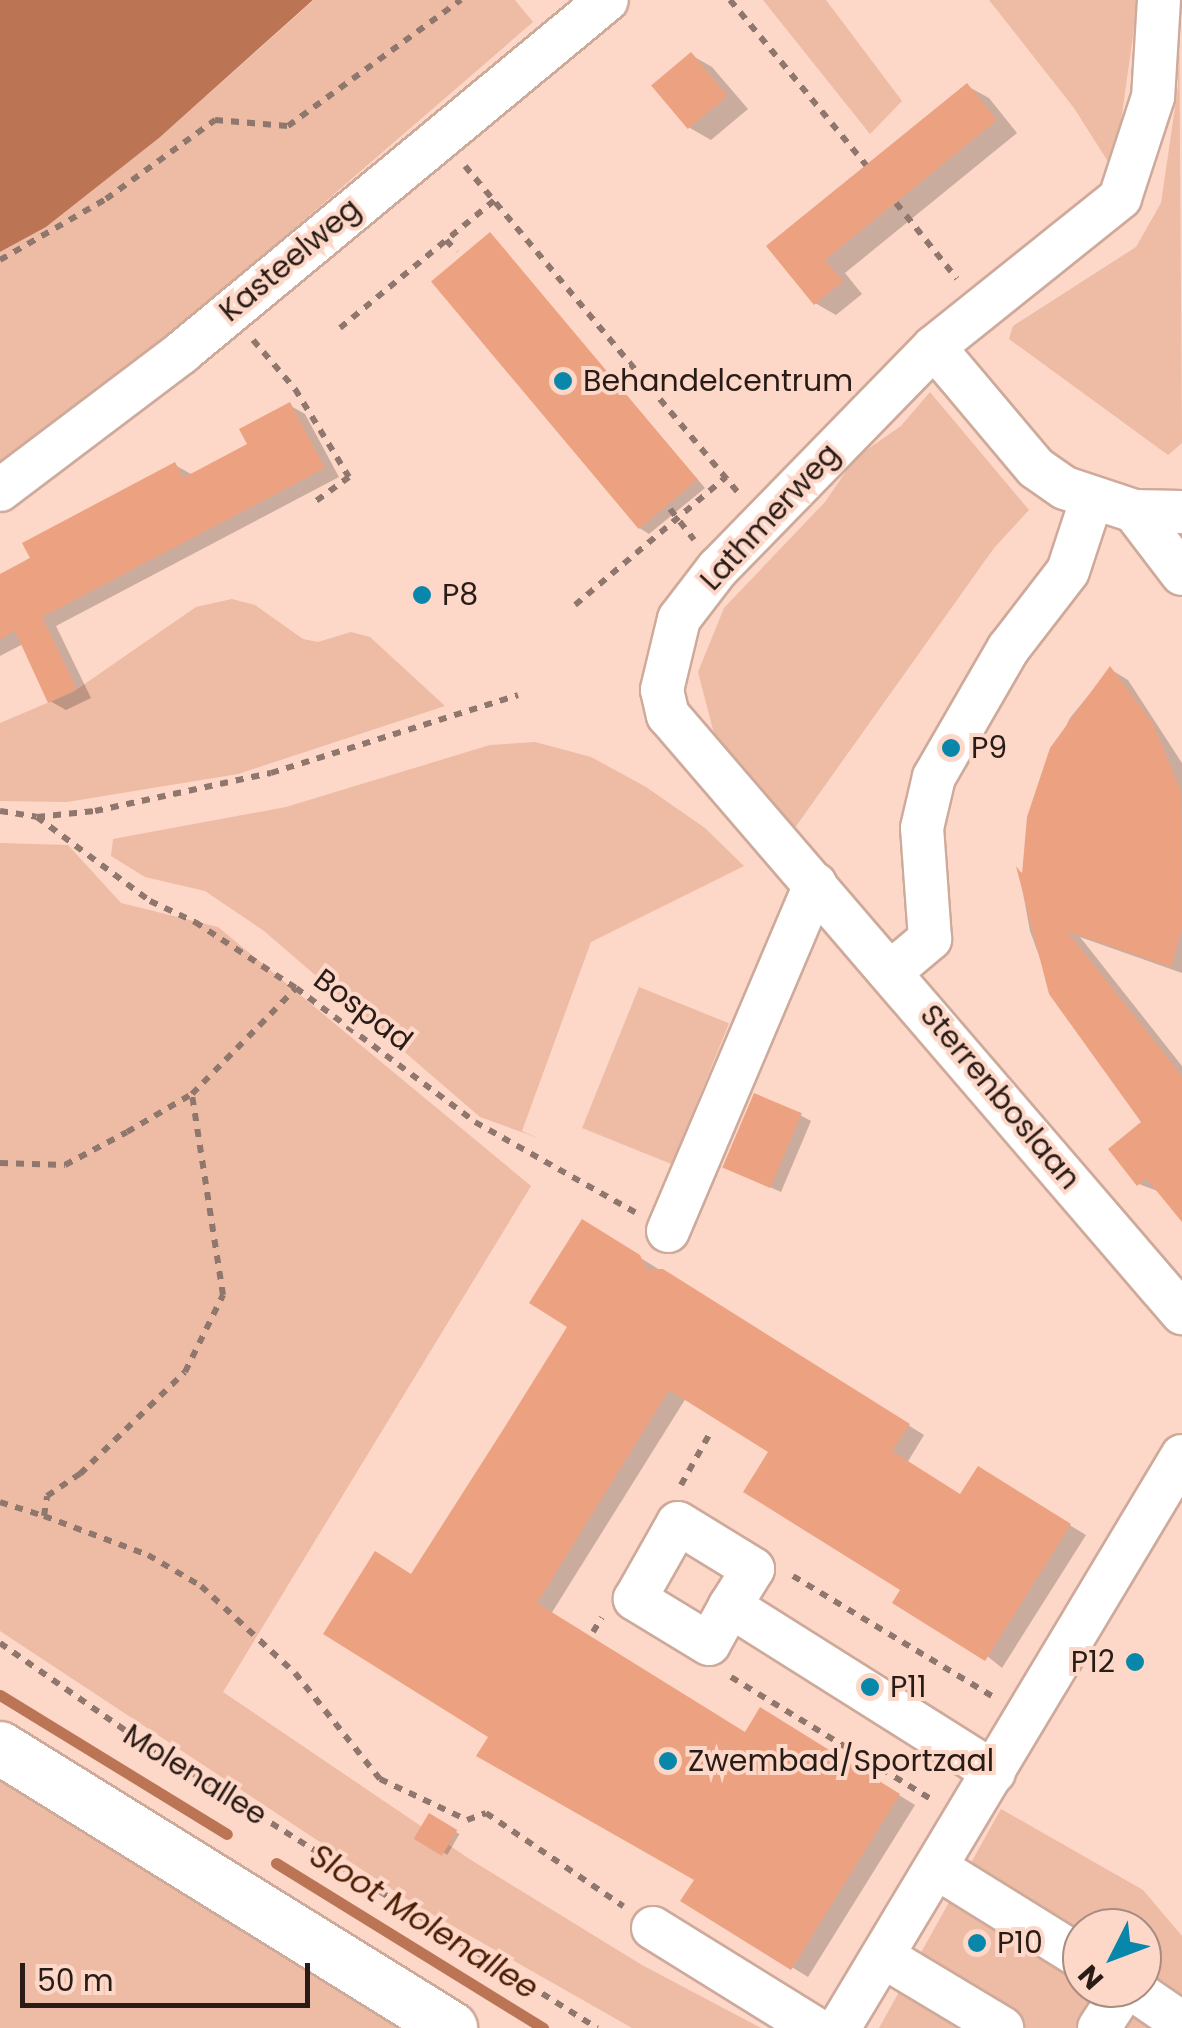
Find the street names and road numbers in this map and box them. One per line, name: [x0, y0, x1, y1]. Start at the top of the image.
street label: Kasteelweg: [212, 191, 368, 329]
street label: Lathmerweg: [693, 436, 847, 598]
street label: Bospad: [307, 961, 419, 1059]
street label: Sterrenboslaan: [912, 997, 1088, 1197]
street label: Molenallee: [117, 1717, 273, 1833]

